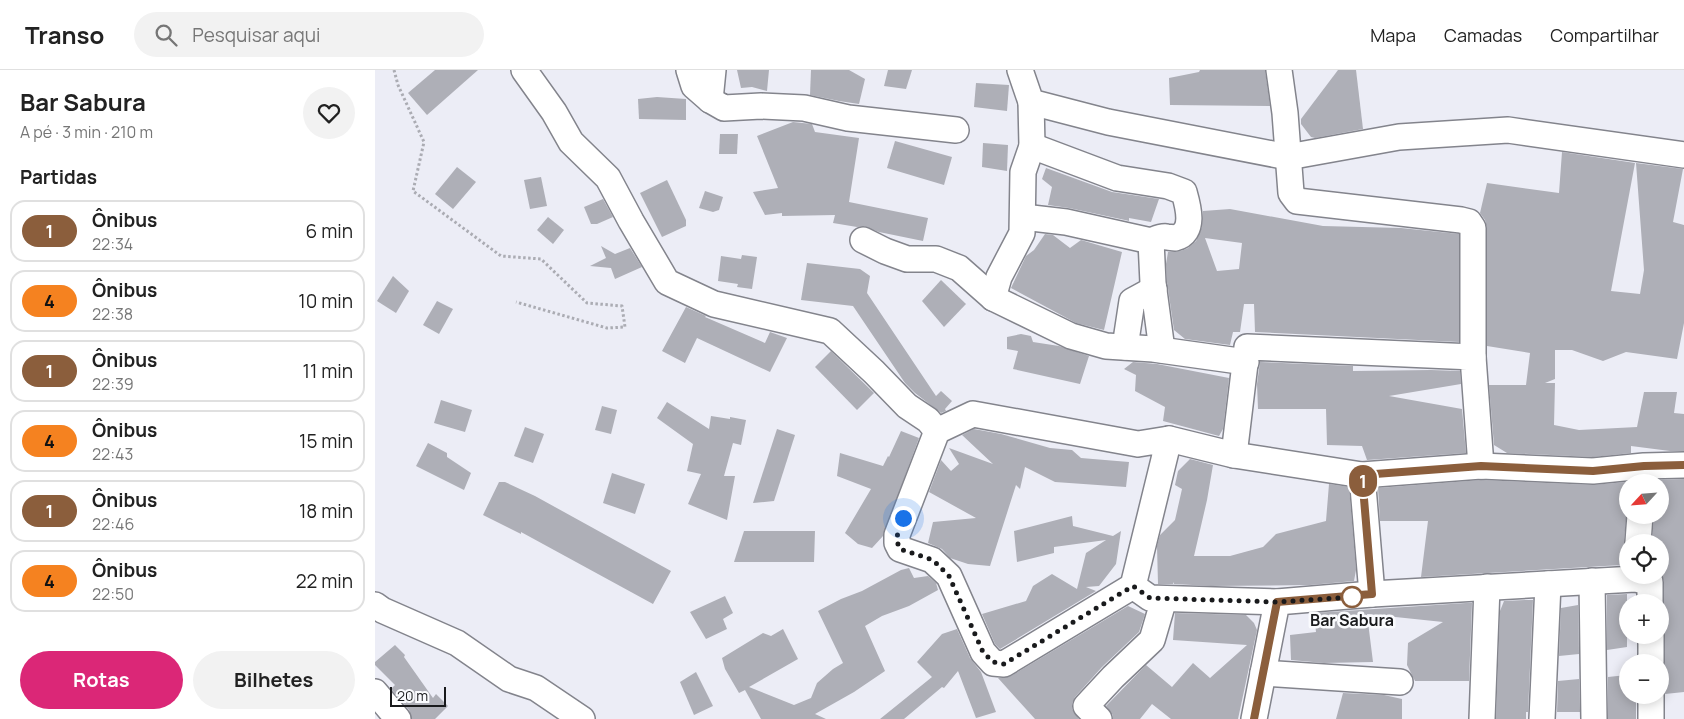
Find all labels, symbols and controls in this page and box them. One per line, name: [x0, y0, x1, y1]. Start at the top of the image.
search box: [134, 12, 484, 57]
text: Transo: [25, 18, 104, 51]
icon: search: [152, 21, 180, 49]
text: Pesquisar aqui: [192, 22, 320, 48]
text: Mapa: [1370, 23, 1416, 47]
text: Camadas: [1444, 23, 1522, 47]
text: Compartilhar: [1550, 23, 1659, 47]
text: Bar Sabura: [20, 85, 146, 118]
button: heart: [303, 87, 355, 139]
text: A pé · 3 min · 210 m: [20, 121, 153, 143]
text: Partidas: [20, 164, 97, 190]
text: Ônibus: [92, 207, 157, 233]
text: 6 min: [306, 218, 353, 244]
text: 1: [46, 219, 53, 243]
text: 22:34: [92, 233, 133, 255]
text: Ônibus: [92, 277, 157, 303]
text: 10 min: [298, 288, 353, 314]
text: 4: [44, 289, 55, 313]
text: 22:38: [92, 303, 133, 325]
text: Ônibus: [92, 347, 157, 373]
text: 11 min: [303, 358, 353, 384]
text: 1: [46, 359, 53, 383]
text: 22:39: [92, 373, 134, 395]
text: Ônibus: [92, 417, 157, 443]
text: 15 min: [299, 428, 353, 454]
text: 4: [44, 429, 55, 453]
text: 22:43: [92, 443, 133, 465]
line badge: 1: [1347, 465, 1379, 497]
text: 1: [1359, 469, 1367, 493]
north arrow: [1619, 474, 1669, 524]
map controls: [1619, 474, 1669, 704]
text: Ônibus: [92, 487, 157, 513]
text: 18 min: [299, 498, 353, 524]
text: 1: [46, 499, 53, 523]
your location: [891, 506, 916, 531]
text: 22:46: [92, 513, 134, 535]
button: locate: [1619, 534, 1669, 584]
text: Ônibus: [92, 557, 157, 583]
text: 22 min: [296, 568, 353, 594]
text: 4: [44, 569, 55, 593]
text: 22:50: [92, 583, 134, 605]
marker: Bar Sabura: [1341, 586, 1363, 608]
button: +: [1619, 594, 1669, 644]
place label: Bar Sabura: [1310, 609, 1394, 631]
button: Rotas: [20, 651, 183, 709]
button: Bilhetes: [193, 651, 355, 709]
button: −: [1619, 654, 1669, 704]
scale bar: [390, 684, 446, 707]
text: 20 m: [397, 686, 428, 705]

